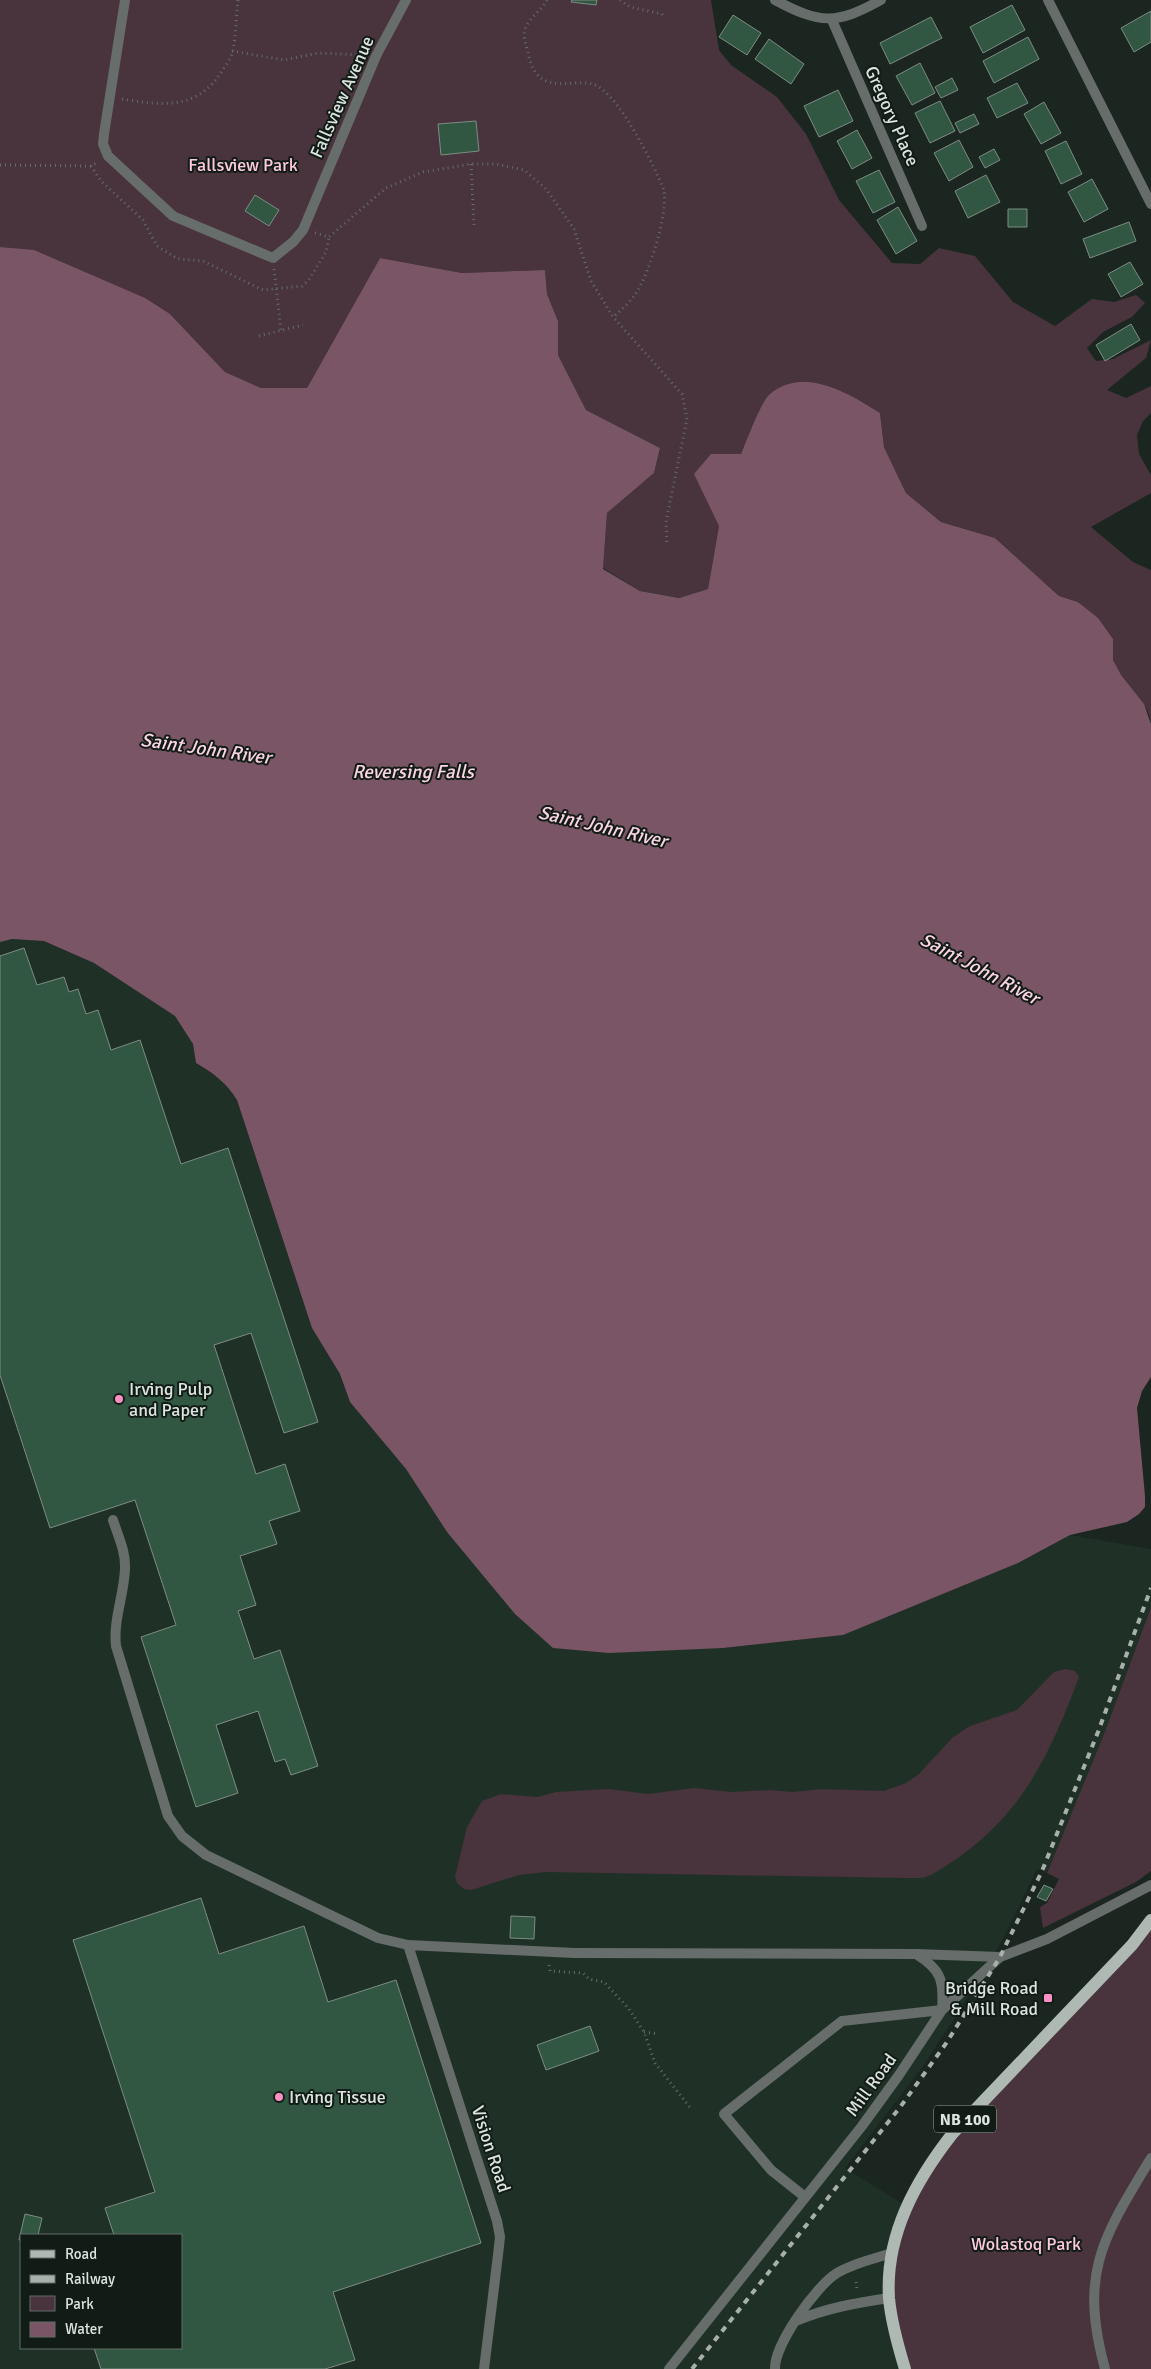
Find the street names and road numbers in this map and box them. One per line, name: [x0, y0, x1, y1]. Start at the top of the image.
street label: Fallsview Avenue: [305, 33, 379, 161]
street label: Gregory Place: [860, 63, 924, 169]
street label: Mill Road: [841, 2049, 901, 2121]
street label: Vision Road: [467, 2103, 515, 2195]
road number: NB 100: [934, 2106, 996, 2132]

